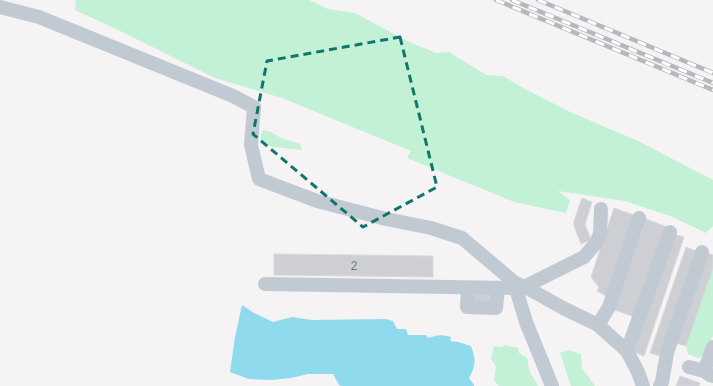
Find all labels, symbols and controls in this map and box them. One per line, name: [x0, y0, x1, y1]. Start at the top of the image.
house number: 2: [351, 259, 358, 273]

